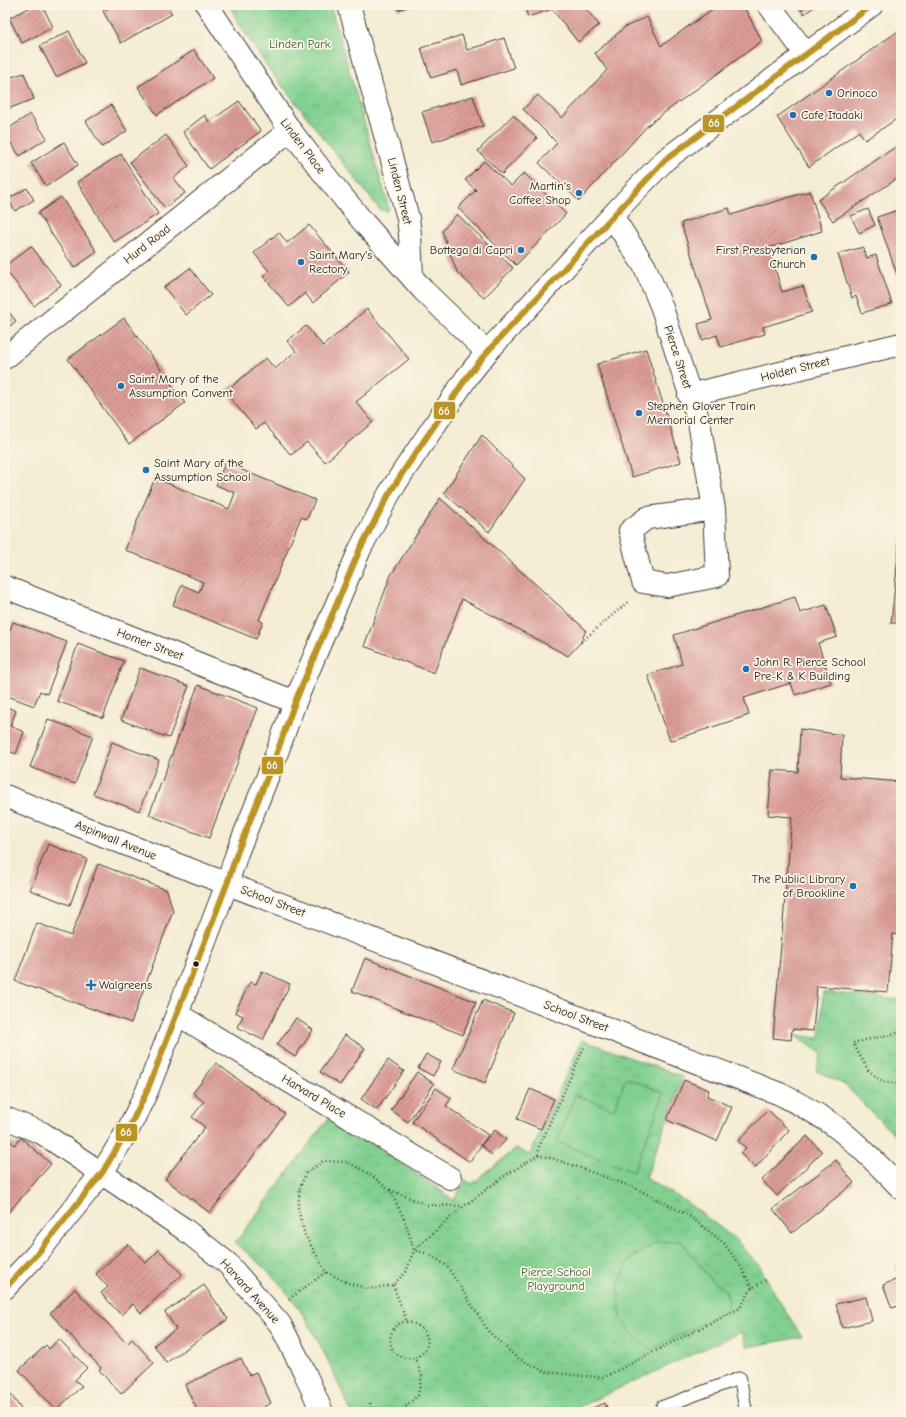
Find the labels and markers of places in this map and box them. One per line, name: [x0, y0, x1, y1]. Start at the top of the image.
place label: Orinoco: [837, 86, 877, 100]
marker: Orinoco: [824, 88, 834, 98]
place label: Cafe Itadaki: [801, 108, 863, 122]
marker: Cafe Itadaki: [788, 110, 798, 120]
place label: Martin's Coffee Shop: [509, 179, 571, 207]
marker: Martin's Coffee Shop: [574, 188, 584, 198]
place label: Bottega di Capri: [430, 243, 513, 257]
place label: First Presbyterian Church: [716, 243, 806, 271]
marker: Bottega di Capri: [516, 245, 526, 255]
place label: Saint Mary's Rectory: [309, 248, 372, 276]
marker: First Presbyterian Church: [809, 252, 819, 262]
marker: Saint Mary's Rectory: [296, 257, 306, 267]
place label: Saint Mary of the Assumption Convent: [129, 372, 233, 400]
marker: Saint Mary of the Assumption Convent: [116, 381, 126, 391]
place label: Stephen Glover Train Memorial Center: [647, 399, 756, 427]
marker: Stephen Glover Train Memorial Center: [634, 408, 644, 418]
place label: Saint Mary of the Assumption School: [154, 456, 251, 484]
marker: Saint Mary of the Assumption School: [141, 465, 151, 475]
place label: John R. Pierce School Pre-K & K Building: [754, 655, 866, 683]
marker: John R. Pierce School Pre-K & K Building: [741, 664, 751, 674]
place label: The Public Library of Brookline: [752, 872, 846, 900]
marker: The Public Library of Brookline: [848, 881, 858, 891]
unlabelled marker: [191, 959, 201, 969]
place label: Walgreens: [99, 978, 152, 992]
marker: Walgreens: [86, 980, 96, 990]

